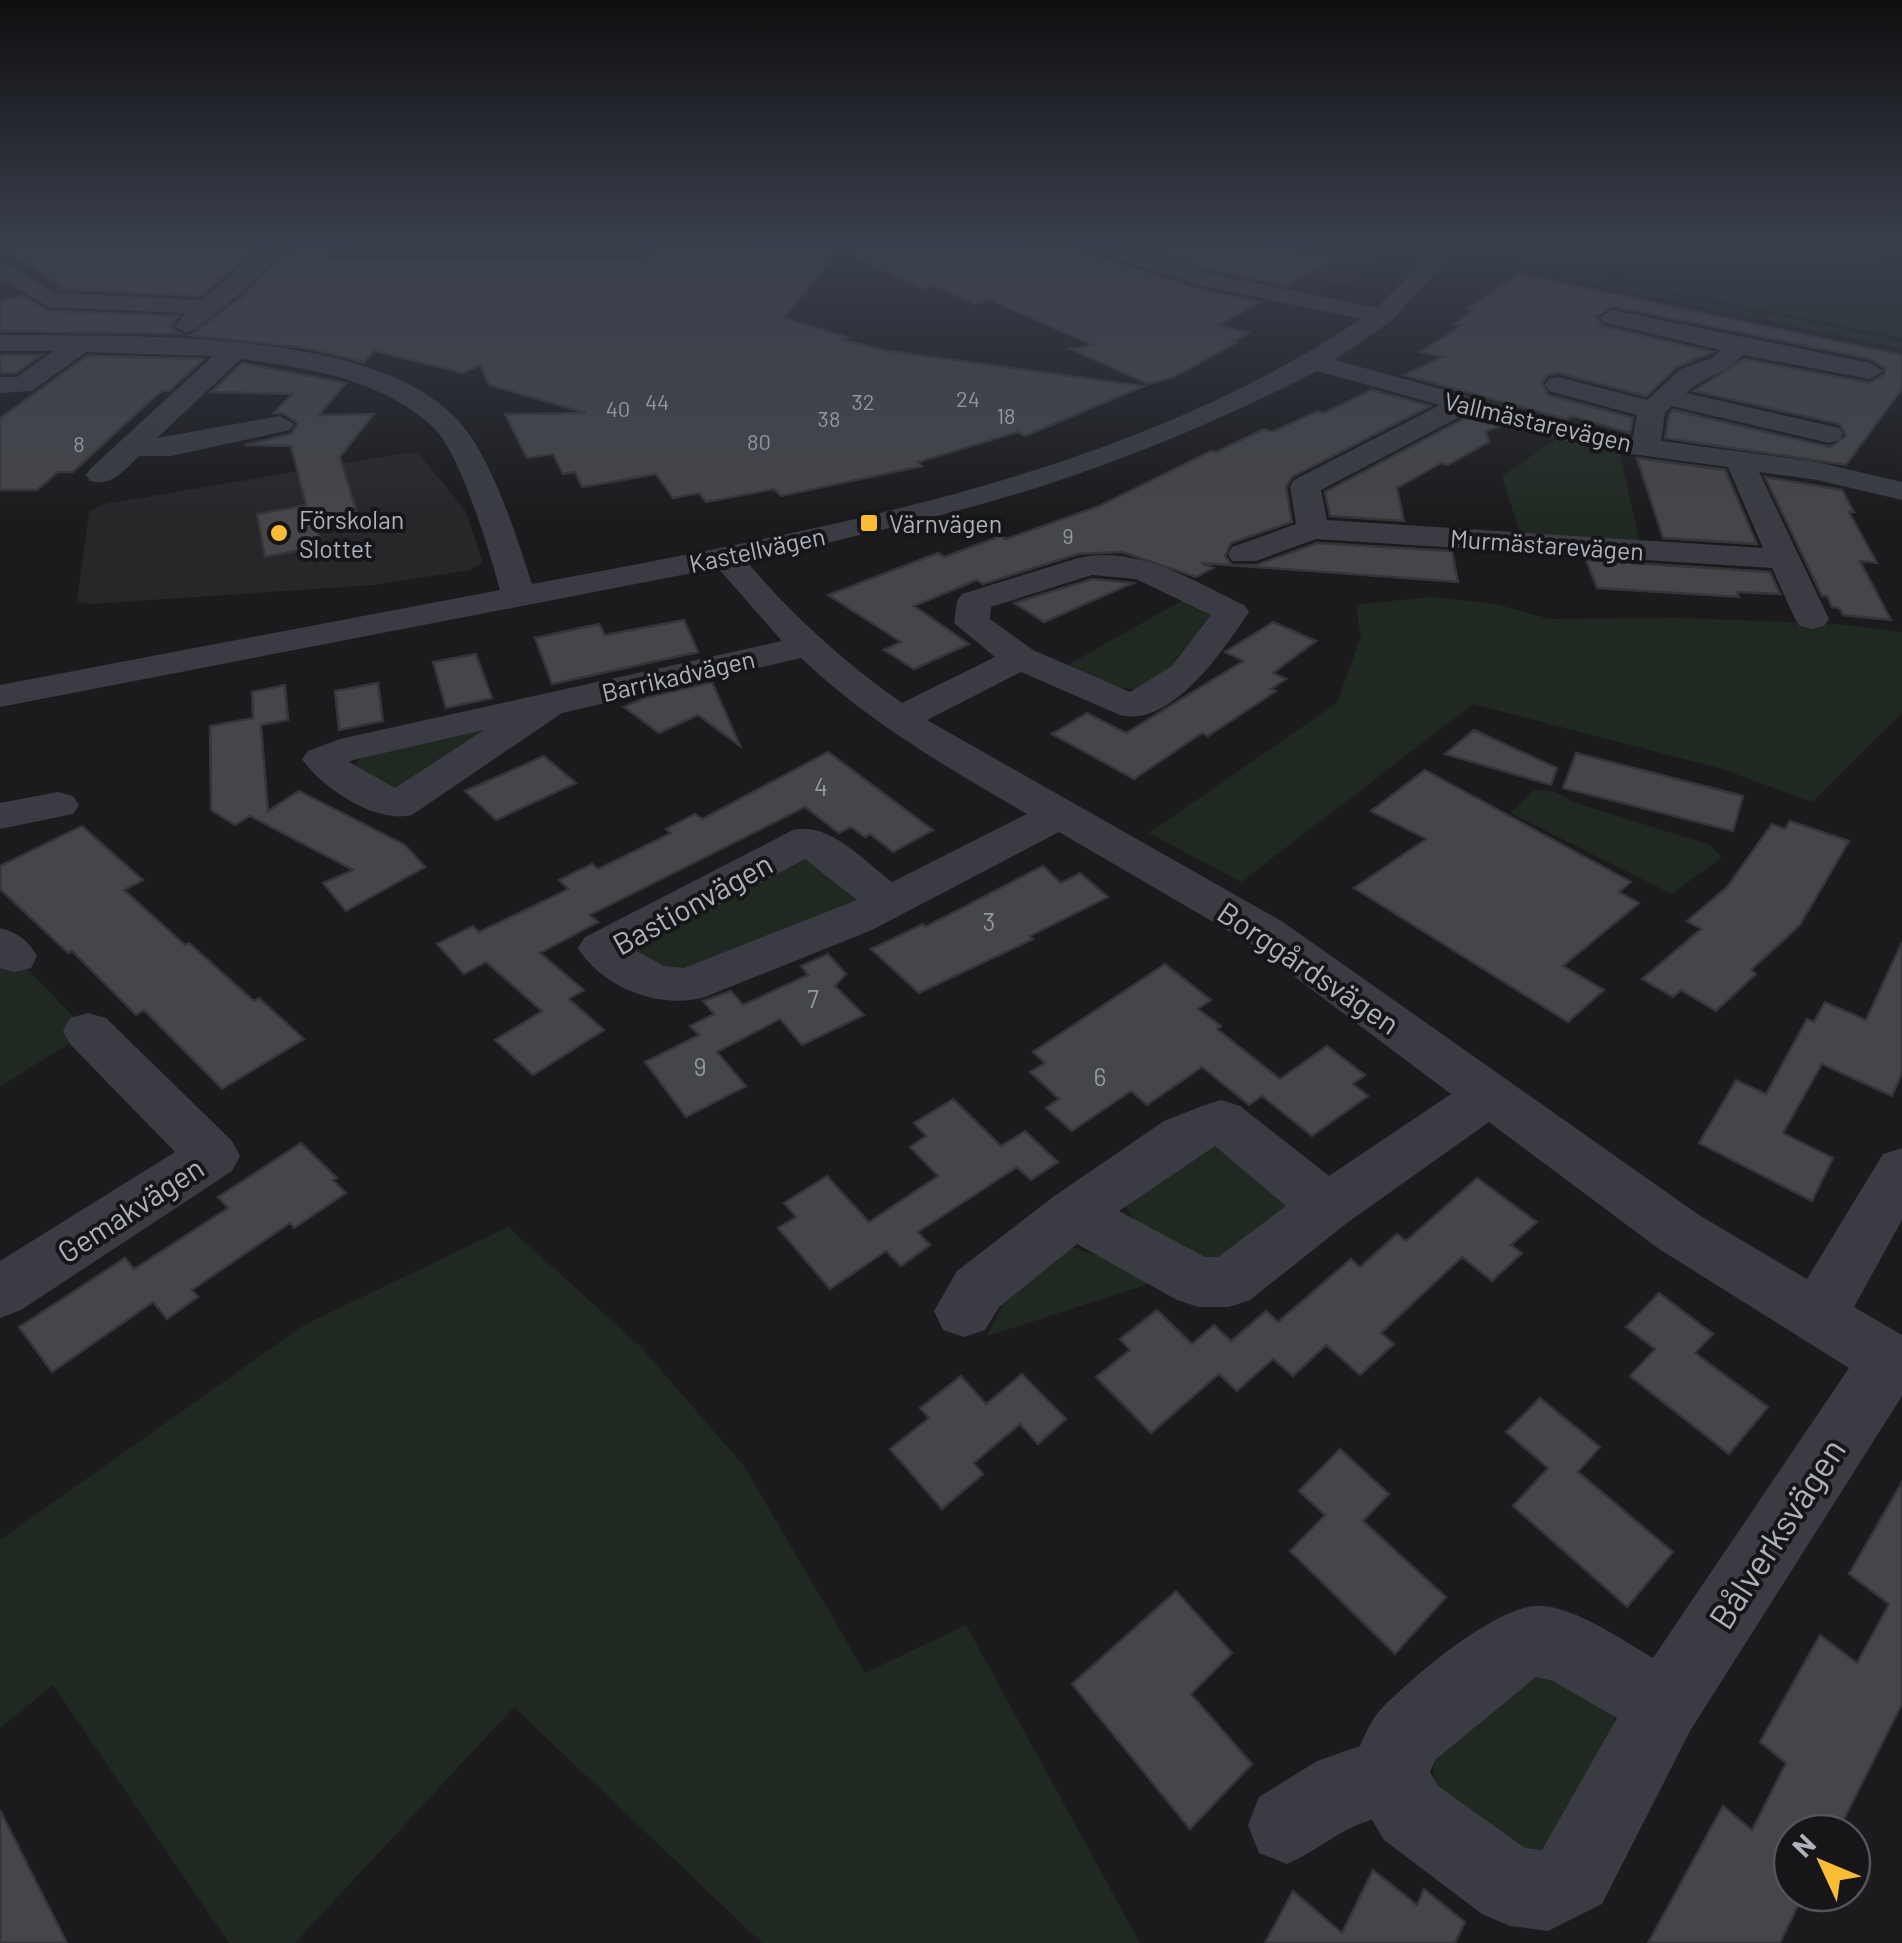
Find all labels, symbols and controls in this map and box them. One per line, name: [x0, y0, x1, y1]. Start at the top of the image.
house number: 24: [956, 385, 980, 411]
street label: Vallmästarevägen: [1441, 385, 1635, 457]
house number: 44: [645, 388, 669, 414]
house number: 32: [851, 388, 875, 414]
house number: 40: [606, 395, 630, 421]
house number: 18: [996, 402, 1016, 428]
house number: 38: [818, 405, 840, 431]
house number: 80: [747, 428, 771, 454]
house number: 8: [73, 430, 85, 456]
place label: Förskolan Slottet: [299, 504, 404, 563]
place label: Värnvägen: [889, 508, 1002, 538]
marker: Värnvägen: [858, 512, 880, 534]
street label: Kastellvägen: [686, 520, 828, 578]
marker: Förskolan Slottet: [268, 522, 290, 544]
house number: 9: [1062, 522, 1074, 548]
street label: Murmästarevägen: [1449, 522, 1645, 566]
street label: Barrikadvägen: [599, 643, 757, 707]
house number: 4: [814, 771, 828, 801]
street label: Bastionvägen: [606, 844, 778, 962]
street label: Borggårdsvägen: [1211, 893, 1407, 1041]
house number: 3: [983, 906, 995, 936]
house number: 7: [807, 983, 819, 1013]
house number: 9: [693, 1051, 707, 1081]
house number: 6: [1094, 1061, 1106, 1091]
street label: Gemakvägen: [50, 1148, 210, 1270]
street label: Bålverksvägen: [1699, 1430, 1853, 1636]
north arrow: [1772, 1813, 1872, 1913]
text: N: [1785, 1826, 1822, 1863]

